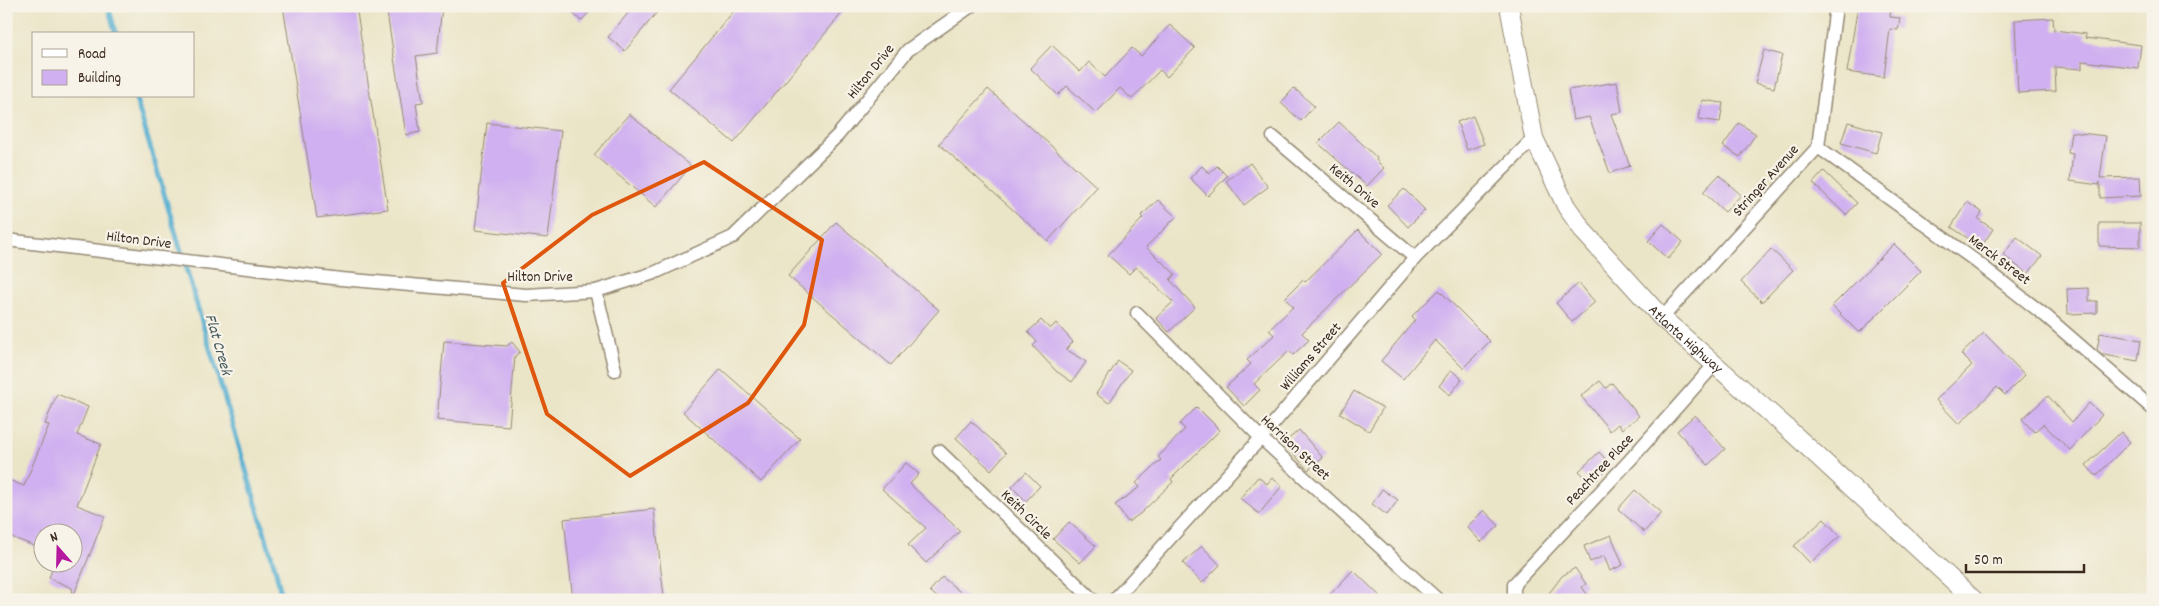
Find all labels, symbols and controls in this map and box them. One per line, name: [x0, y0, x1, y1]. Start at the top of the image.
legend: [32, 32, 195, 98]
street label: Hilton Drive: [842, 40, 901, 105]
text: Road: [78, 44, 106, 66]
text: Building: [78, 68, 121, 90]
street label: Stringer Avenue: [1728, 140, 1805, 222]
street label: Keith Drive: [1323, 158, 1384, 215]
street label: Hilton Drive: [105, 226, 173, 256]
street label: Merck Street: [1963, 230, 2035, 292]
street label: Hilton Drive: [507, 267, 573, 289]
street label: Atlanta Highway: [1642, 301, 1728, 380]
water label: Flat Creek: [198, 311, 238, 379]
street label: Williams Street: [1275, 318, 1348, 397]
street label: Harrison Street: [1255, 410, 1335, 487]
street label: Peachtree Place: [1561, 429, 1640, 511]
street label: Keith Circle: [995, 485, 1057, 546]
north arrow: [32, 524, 82, 574]
text: N: [48, 527, 61, 548]
scale bar: [1966, 541, 2084, 573]
text: 50 m: [1974, 550, 2003, 572]

